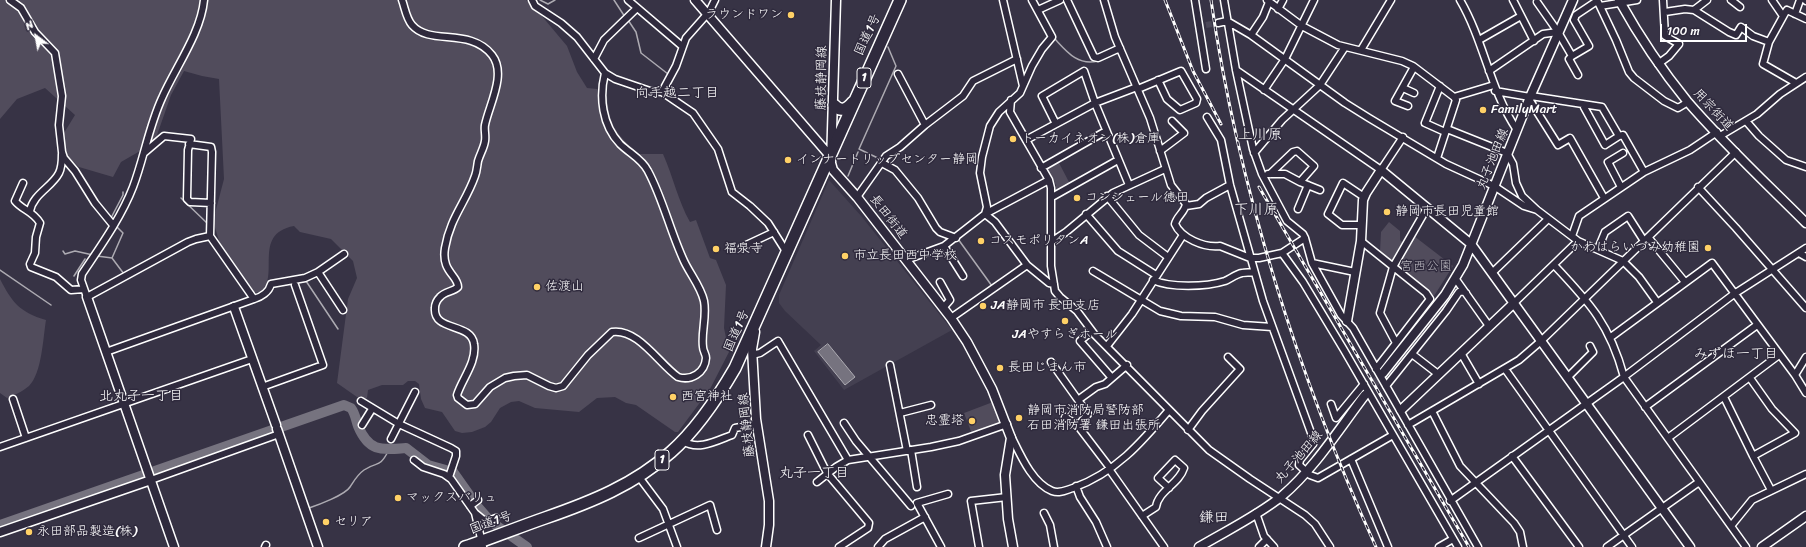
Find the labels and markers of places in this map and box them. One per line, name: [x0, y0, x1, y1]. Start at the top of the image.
place label: ラウンドワン: [705, 7, 783, 23]
marker: ラウンドワン: [786, 10, 796, 20]
place label: FamilyMart: [1491, 102, 1557, 118]
marker: FamilyMart: [1478, 105, 1488, 115]
place label: トーカイネオン(株)倉庫: [1021, 131, 1160, 147]
marker: トーカイネオン(株)倉庫: [1008, 134, 1018, 144]
place label: インナートリップセンター静岡: [796, 152, 978, 168]
marker: インナートリップセンター静岡: [783, 155, 793, 165]
place label: コンシェール徳田: [1085, 190, 1189, 206]
marker: コンシェール徳田: [1072, 193, 1082, 203]
place label: 静岡市長田児童館: [1395, 204, 1499, 220]
marker: 静岡市長田児童館: [1382, 207, 1392, 217]
place label: コスモポリタンA: [989, 233, 1089, 249]
marker: コスモポリタンA: [976, 236, 986, 246]
place label: かわはらいづみ幼稚園: [1570, 240, 1700, 256]
place label: 福泉寺: [724, 241, 763, 257]
marker: かわはらいづみ幼稚園: [1703, 243, 1713, 253]
marker: 福泉寺: [711, 244, 721, 254]
place label: 市立長田西中学校: [853, 248, 957, 264]
marker: 市立長田西中学校: [840, 251, 850, 261]
place label: 佐渡山: [545, 279, 584, 295]
marker: 佐渡山: [532, 282, 542, 292]
place label: JA静岡市 長田支店: [991, 298, 1100, 314]
marker: JA静岡市 長田支店: [978, 301, 988, 311]
marker: JAやすらぎホール: [1060, 316, 1070, 326]
place label: JAやすらぎホール: [1012, 327, 1118, 343]
place label: 長田じまん市: [1008, 360, 1086, 376]
marker: 長田じまん市: [995, 363, 1005, 373]
place label: 西宮神社: [681, 389, 733, 405]
marker: 西宮神社: [668, 392, 678, 402]
place label: 静岡市消防局警防部 石田消防署 鎌田出張所: [1027, 403, 1160, 434]
place label: 忠霊塔: [925, 413, 964, 429]
marker: 静岡市消防局警防部 石田消防署 鎌田出張所: [1014, 413, 1024, 423]
marker: 忠霊塔: [967, 416, 977, 426]
place label: マックスバリュ: [406, 490, 497, 506]
marker: マックスバリュ: [393, 493, 403, 503]
place label: セリア: [334, 514, 373, 530]
marker: セリア: [321, 517, 331, 527]
place label: 永田部品製造(株): [37, 524, 137, 540]
marker: 永田部品製造(株): [24, 527, 34, 537]

